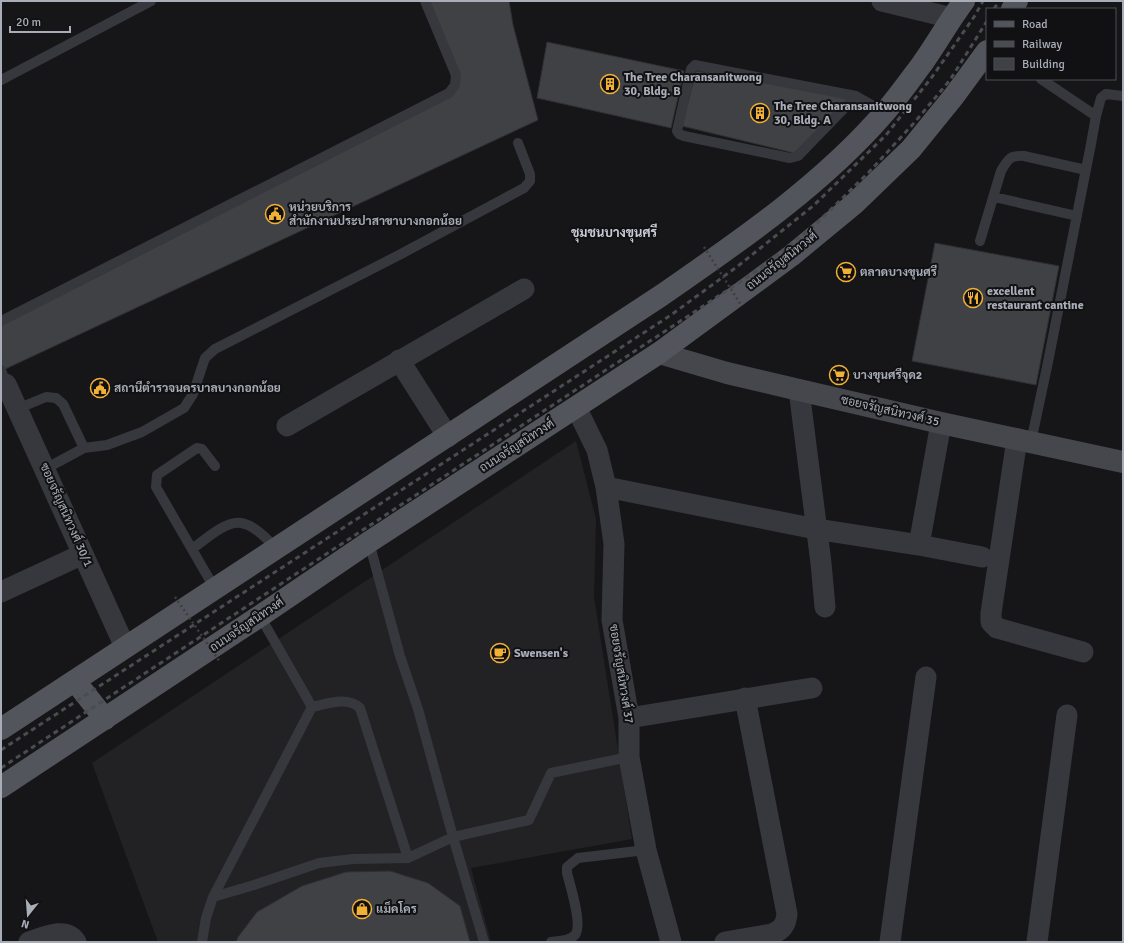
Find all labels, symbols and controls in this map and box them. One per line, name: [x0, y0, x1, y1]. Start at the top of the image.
scale bar: [10, 8, 70, 34]
legend: [986, 8, 1116, 80]
text: 20 m: [16, 15, 41, 30]
text: Road: [1022, 17, 1048, 32]
text: Railway: [1022, 37, 1062, 52]
text: Building: [1022, 57, 1065, 72]
place label: The Tree Charansanitwong 30, Bldg. B: [624, 70, 762, 99]
building icon: The Tree Charansanitwong 30, Bldg. B: [599, 73, 621, 95]
place label: The Tree Charansanitwong 30, Bldg. A: [774, 99, 912, 128]
building icon: The Tree Charansanitwong 30, Bldg. A: [749, 102, 771, 124]
place label: หน่วยบริการ สำนักงานประปาสาขาบางกอกน้อย: [289, 200, 462, 229]
public building icon: หน่วยบริการ สำนักงานประปาสาขาบางกอกน้อย: [264, 203, 286, 225]
district label: ชุมชนบางขุนศรี: [571, 223, 658, 243]
street label: ถนนจรัญสนิทวงศ์: [743, 228, 821, 293]
supermarket icon: ตลาดบางขุนศรี: [835, 261, 857, 283]
place label: ตลาดบางขุนศรี: [860, 264, 937, 280]
place label: excellent restaurant cantine: [987, 284, 1084, 313]
restaurant icon: excellent restaurant cantine: [962, 287, 984, 309]
supermarket icon: บางขุนศรีจุด2: [828, 364, 850, 386]
place label: บางขุนศรีจุด2: [853, 367, 922, 383]
public building icon: สถานีตำรวจนครบาลบางกอกน้อย: [89, 377, 111, 399]
place label: สถานีตำรวจนครบาลบางกอกน้อย: [114, 380, 281, 396]
street label: ซอยจรัญสนิทวงศ์ 35: [839, 391, 941, 430]
street label: ถนนจรัญสนิทวงศ์: [476, 415, 557, 476]
street label: ซอยจรัญสนิทวงศ์ 30/1: [36, 460, 97, 569]
street label: ถนนจรัญสนิทวงศ์: [207, 594, 287, 655]
street label: ซอยจรัญสนิทวงศ์ 37: [606, 623, 637, 725]
cafe icon: Swensen's: [489, 642, 511, 664]
place label: Swensen's: [514, 646, 569, 661]
north arrow: [8, 895, 48, 935]
shop icon: แม็คโคร: [351, 898, 373, 920]
place label: แม็คโคร: [376, 901, 417, 917]
text: N: [20, 917, 31, 931]

